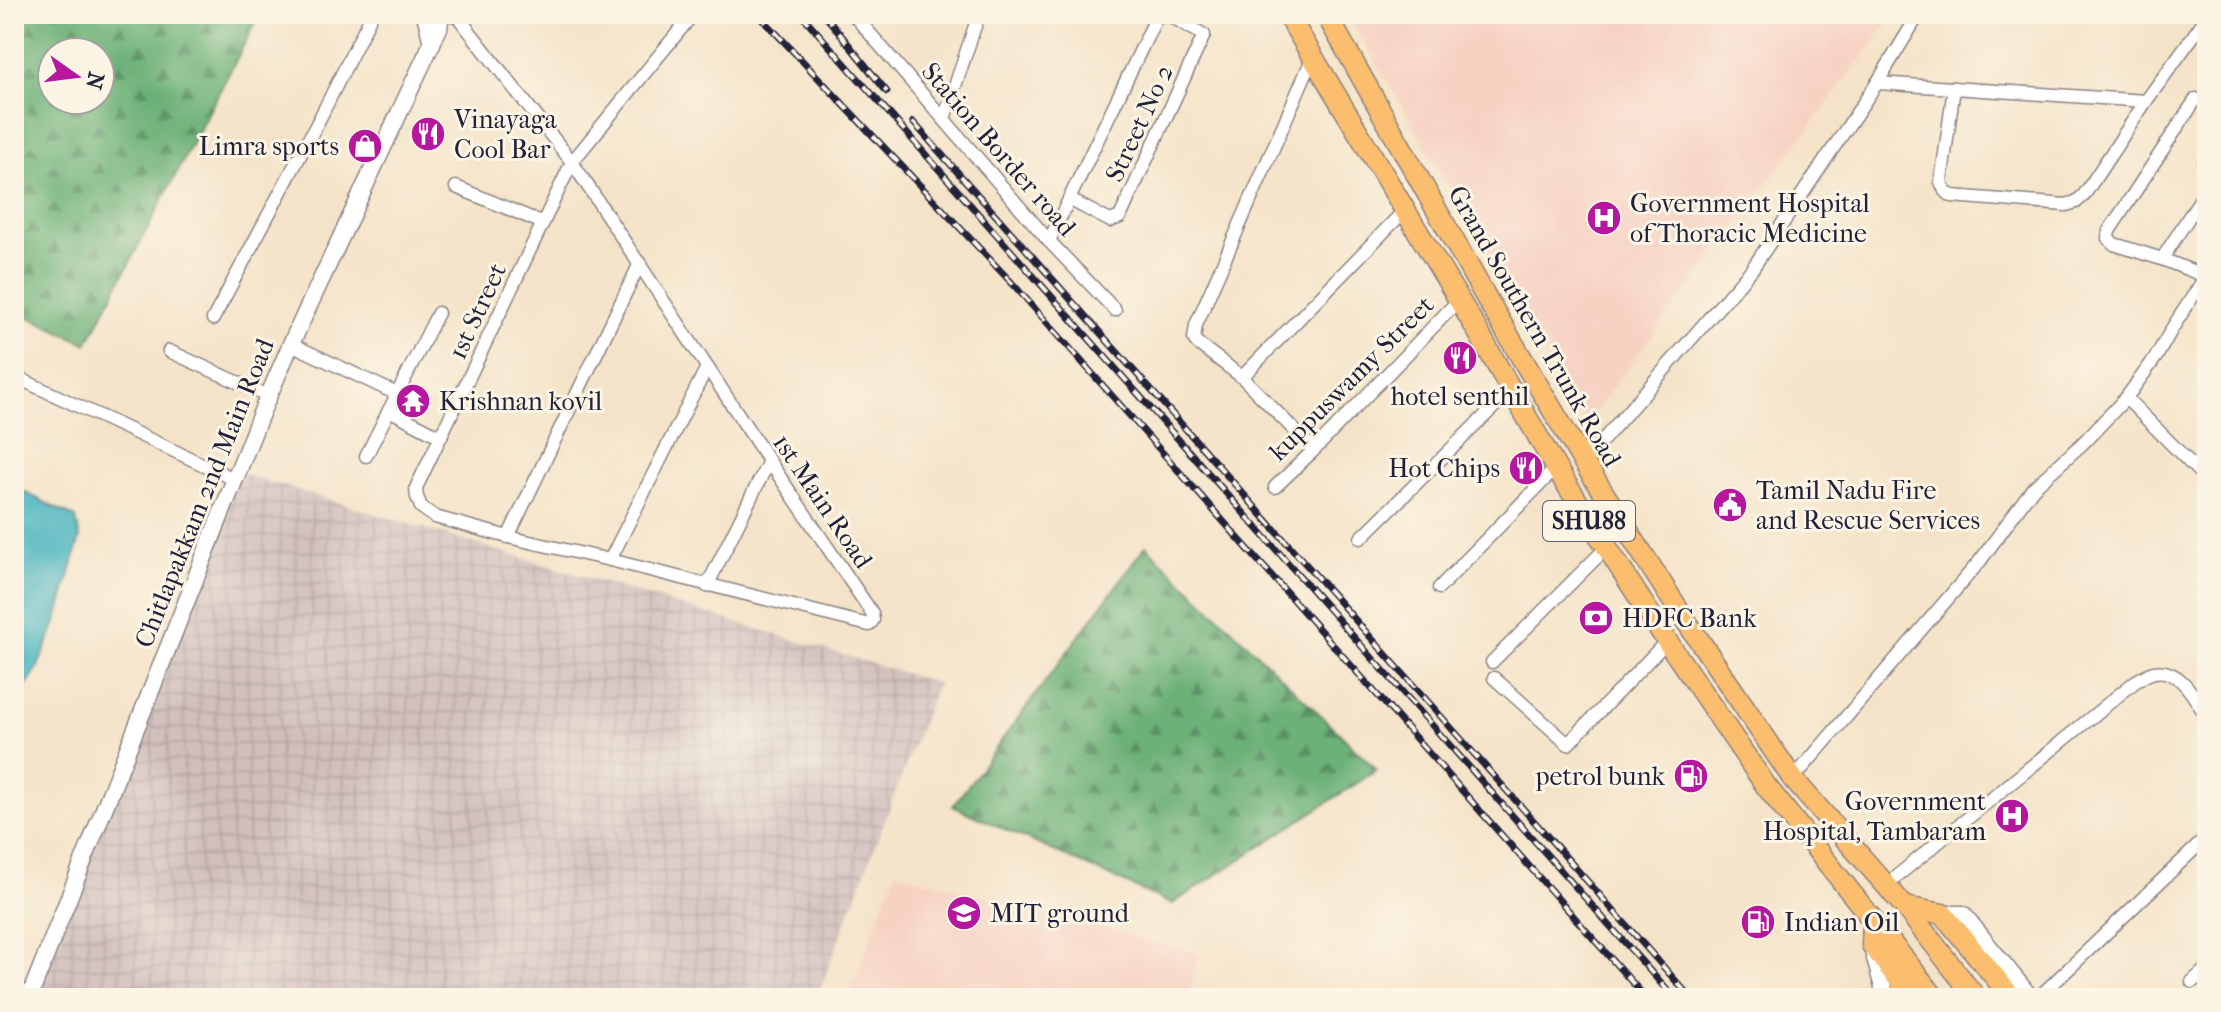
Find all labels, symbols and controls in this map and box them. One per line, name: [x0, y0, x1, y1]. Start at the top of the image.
north arrow: [36, 36, 116, 116]
street label: Station Border road: [915, 56, 1083, 243]
street label: Street No 2: [1099, 60, 1180, 187]
text: N: [80, 69, 109, 92]
place label: Vinayaga Cool Bar: [453, 104, 558, 165]
restaurant icon: Vinayaga Cool Bar: [409, 115, 447, 153]
shop icon: Limra sports: [346, 127, 384, 165]
place label: Limra sports: [199, 131, 339, 162]
street label: Grand Southern Trunk Road: [1441, 180, 1628, 473]
place label: Government Hospital of Thoracic Medicine: [1630, 188, 1870, 249]
hospital icon: Government Hospital of Thoracic Medicine: [1585, 199, 1623, 237]
street label: 1st Street: [442, 258, 513, 364]
street label: kuppuswamy Street: [1262, 289, 1441, 467]
street label: Chitlapakkam 2nd Main Road: [128, 333, 281, 652]
restaurant icon: hotel senthil: [1441, 339, 1479, 377]
place label: hotel senthil: [1391, 381, 1529, 412]
temple icon: Krishnan kovil: [394, 382, 432, 420]
place label: Krishnan kovil: [439, 386, 602, 417]
street label: 1st Main Road: [766, 428, 879, 575]
restaurant icon: Hot Chips: [1507, 449, 1545, 487]
place label: Hot Chips: [1388, 453, 1500, 484]
place label: Tamil Nadu Fire and Rescue Services: [1756, 475, 1980, 536]
public building icon: Tamil Nadu Fire and Rescue Services: [1711, 486, 1749, 524]
road number: SHU88: [1543, 501, 1635, 541]
bank icon: HDFC Bank: [1577, 599, 1615, 637]
place label: HDFC Bank: [1622, 603, 1757, 634]
fuel station icon: petrol bunk: [1672, 757, 1710, 795]
place label: petrol bunk: [1534, 761, 1666, 792]
place label: Government Hospital, Tambaram: [1763, 786, 1987, 847]
hospital icon: Government Hospital, Tambaram: [1993, 797, 2031, 835]
school or university icon: MIT ground: [945, 894, 983, 932]
place label: MIT ground: [990, 898, 1130, 929]
fuel station icon: Indian Oil: [1739, 903, 1777, 941]
place label: Indian Oil: [1784, 907, 1899, 938]

